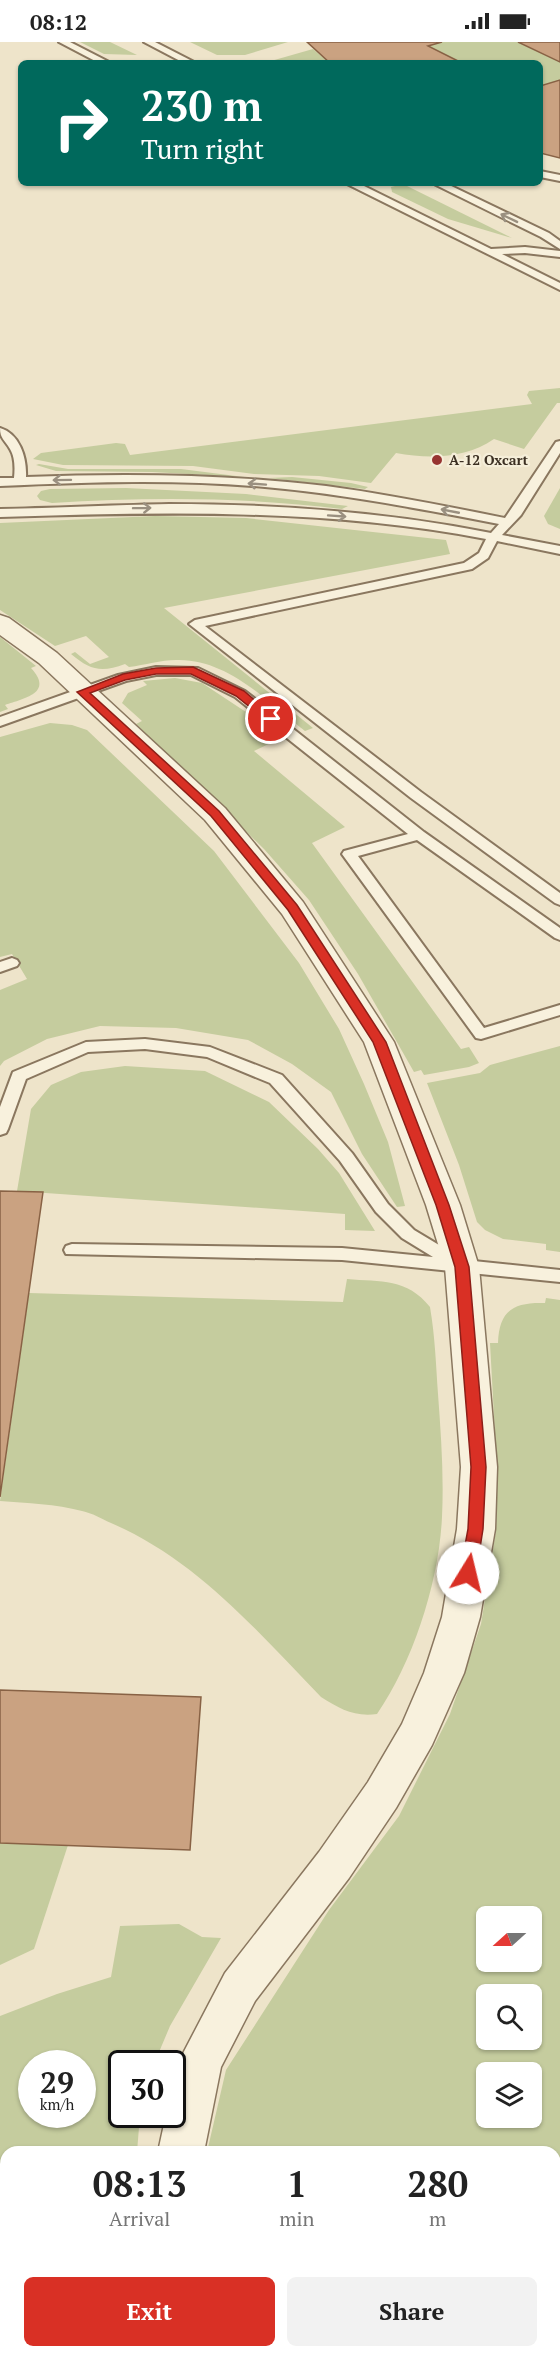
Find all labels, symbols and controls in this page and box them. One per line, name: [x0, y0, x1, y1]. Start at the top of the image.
text: 08:12: [30, 7, 87, 36]
text: 230 m: [141, 77, 262, 133]
icon: right: [42, 84, 120, 162]
text: Turn right: [141, 131, 264, 167]
one-way arrow: [501, 211, 519, 223]
place label: A-12 Oxcart: [449, 450, 529, 469]
marker: A-12 Oxcart: [430, 453, 444, 467]
one-way arrow: [52, 474, 72, 486]
one-way arrow: [247, 478, 267, 489]
one-way arrow: [132, 502, 152, 514]
one-way arrow: [440, 505, 460, 516]
one-way arrow: [327, 511, 347, 522]
pin: [245, 693, 296, 744]
icon: arrive: [254, 702, 287, 735]
position arrow: [436, 1541, 500, 1605]
north arrow: [476, 1906, 542, 1972]
map controls: [476, 1906, 542, 2128]
button: search: [476, 1984, 542, 2050]
speed limit sign: 30: [108, 2050, 186, 2128]
text: 29: [40, 2062, 74, 2102]
button: layers: [476, 2062, 542, 2128]
text: km/h: [40, 2094, 74, 2114]
text: 08:13: [93, 2160, 186, 2207]
text: 1: [287, 2160, 307, 2207]
text: 280: [407, 2160, 468, 2207]
text: Arrival: [109, 2205, 170, 2232]
text: min: [279, 2205, 314, 2232]
text: m: [429, 2205, 446, 2232]
button: Exit: [24, 2277, 275, 2346]
button: Share: [287, 2277, 537, 2346]

